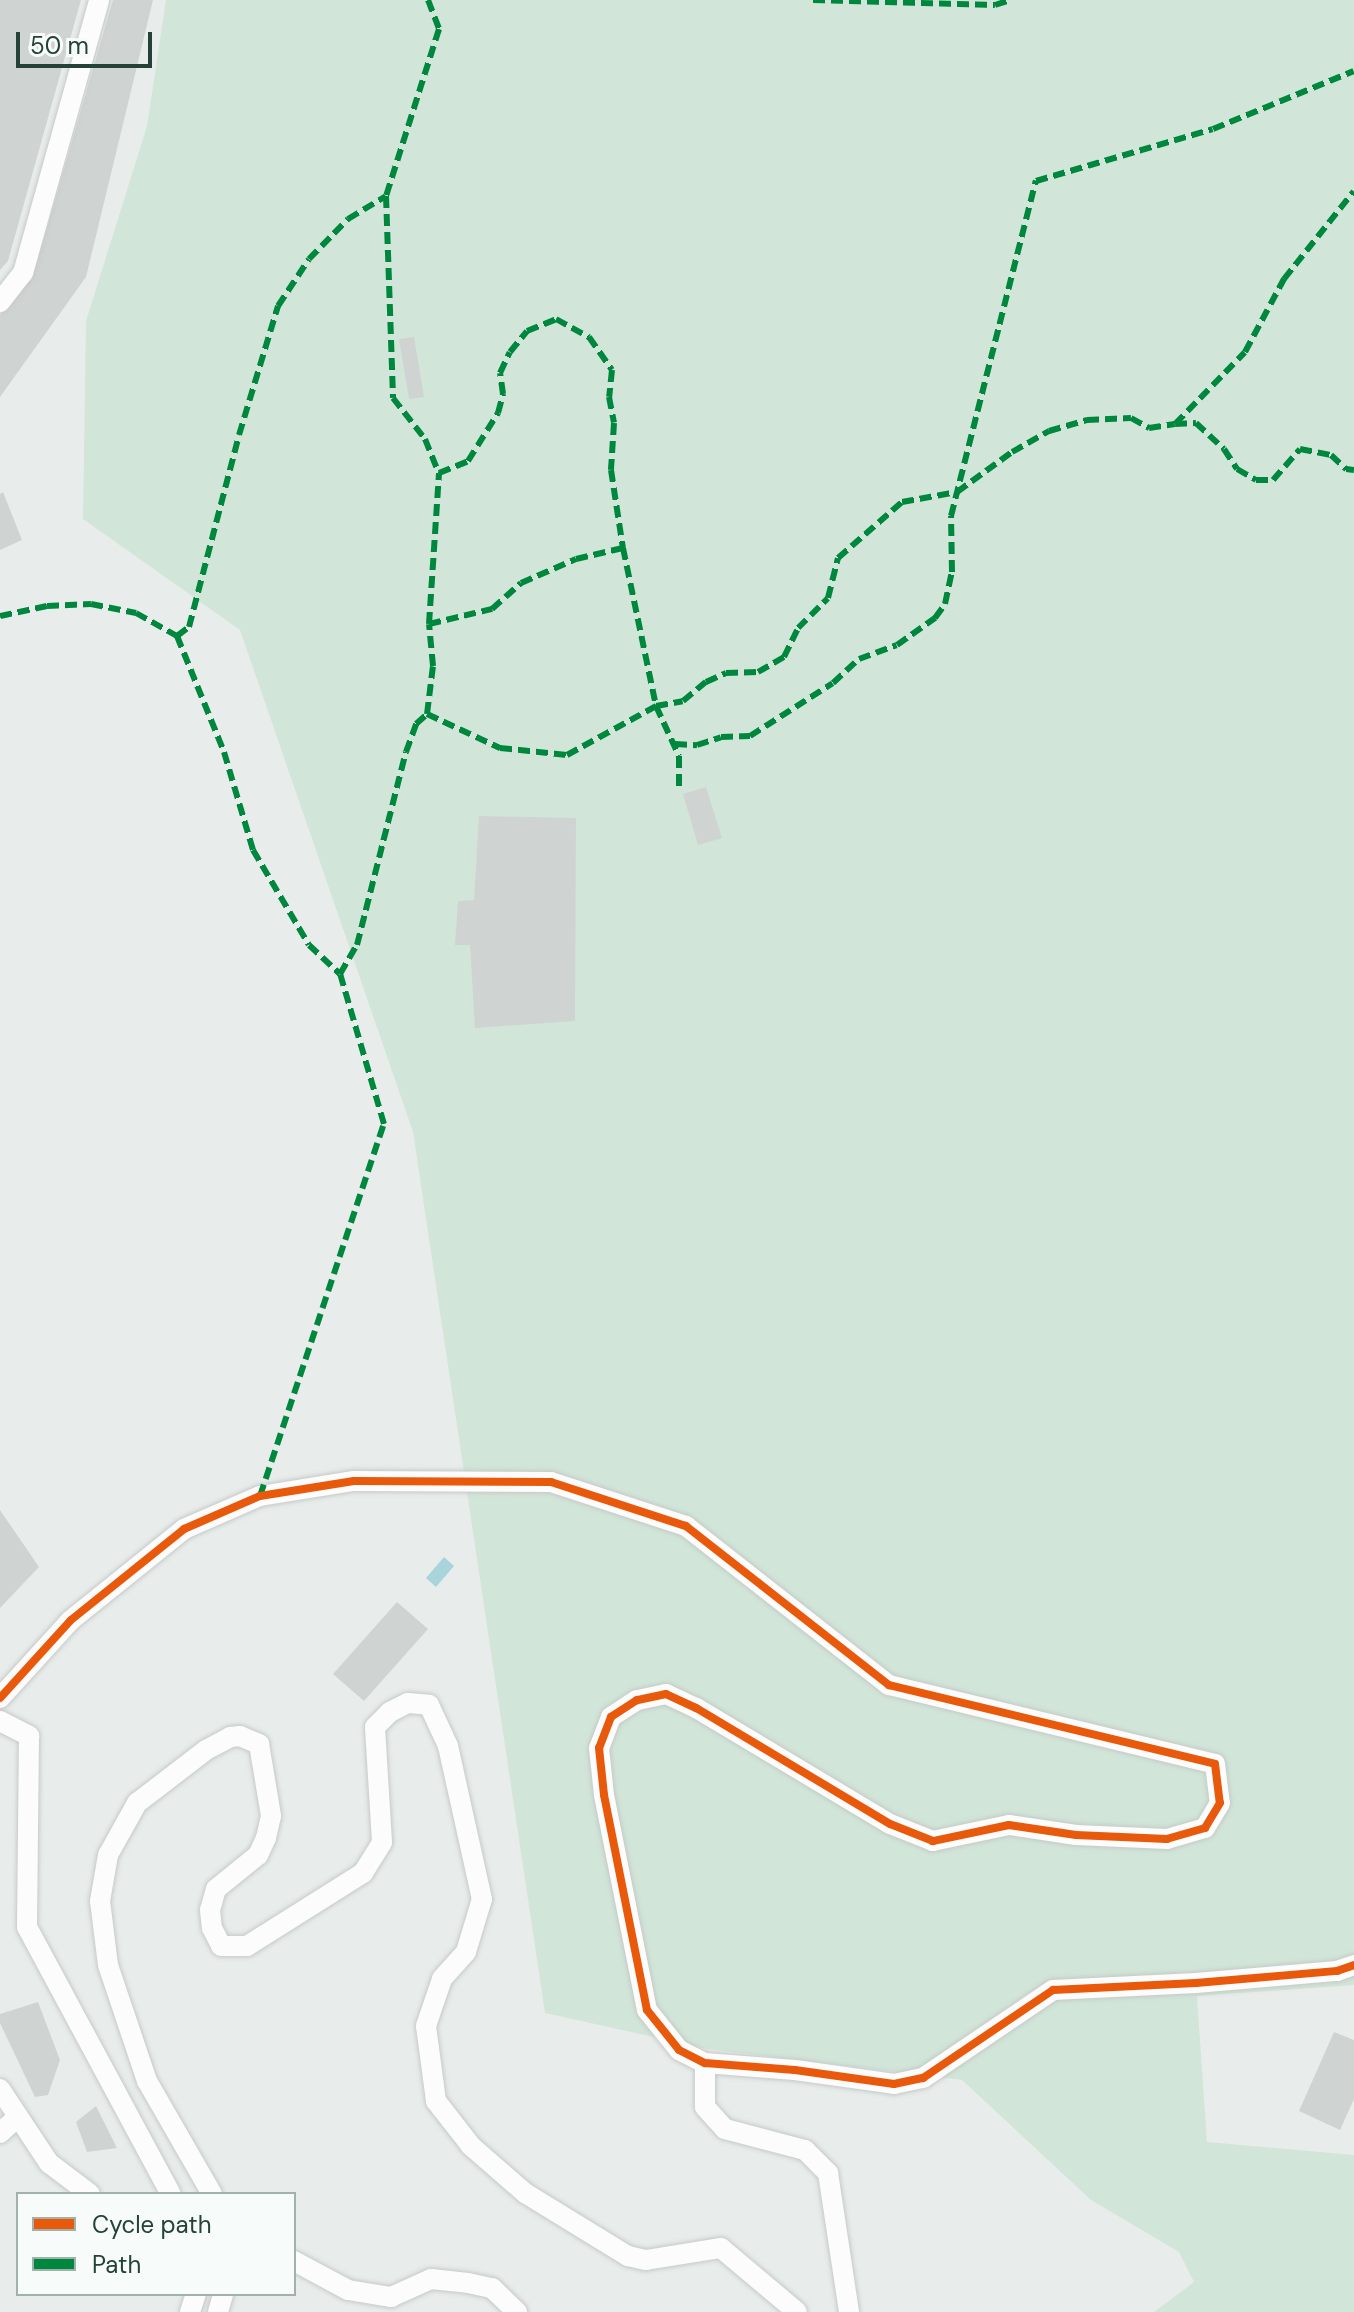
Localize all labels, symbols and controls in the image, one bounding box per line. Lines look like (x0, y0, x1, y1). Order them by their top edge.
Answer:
scale bar (20, 16, 156, 66)
text: 50 m (30, 30, 89, 61)
legend (16, 2192, 296, 2296)
text: Cycle path (92, 2209, 211, 2240)
text: Path (92, 2249, 141, 2280)

